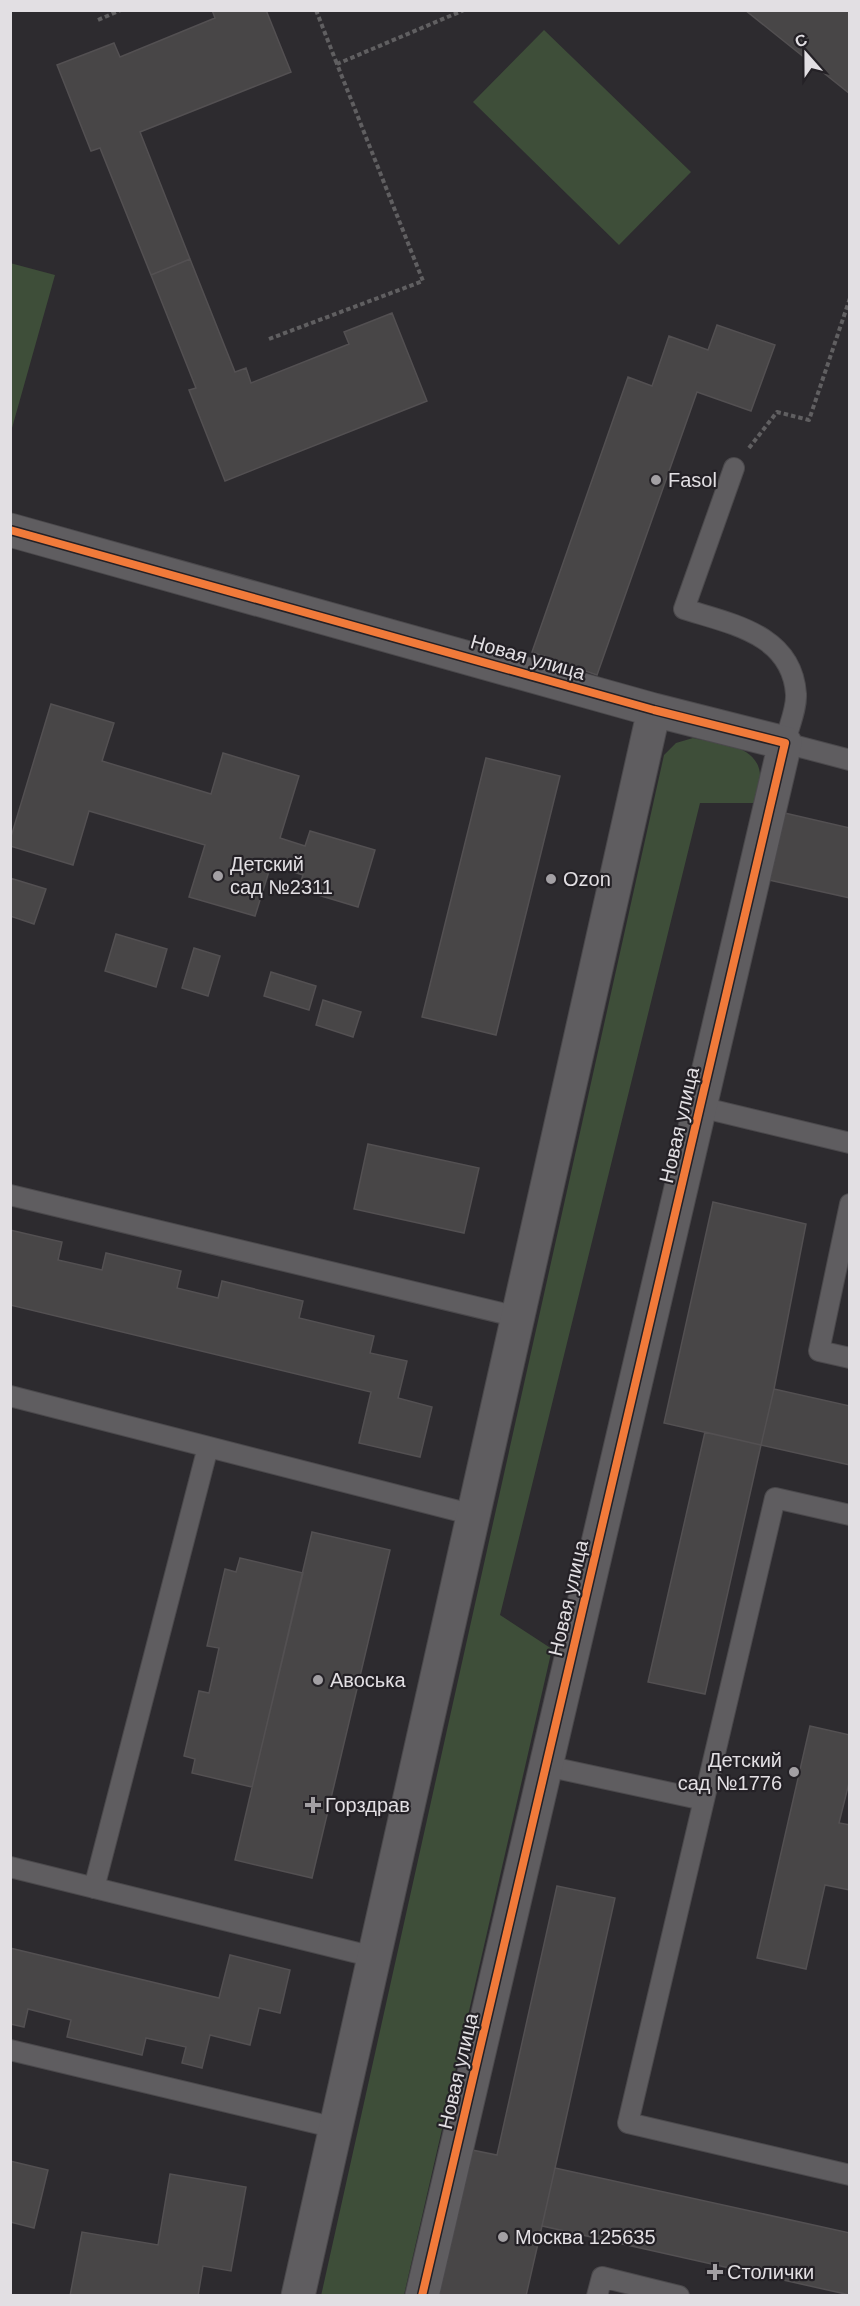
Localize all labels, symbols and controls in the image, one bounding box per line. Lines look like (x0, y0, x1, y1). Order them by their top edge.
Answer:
north arrow (776, 24, 836, 84)
text: С (792, 30, 810, 50)
place label: Fasol (668, 469, 717, 491)
marker: Fasol (649, 473, 663, 487)
street label: Новая улица (468, 630, 589, 684)
place label: Детский сад №2311 (230, 853, 333, 898)
place label: Ozon (563, 868, 611, 890)
marker: Детский сад №2311 (211, 869, 225, 883)
marker: Ozon (544, 872, 558, 886)
street label: Новая улица (655, 1064, 703, 1185)
street label: Новая улица (544, 1537, 592, 1658)
place label: Авоська (330, 1669, 406, 1691)
marker: Авоська (311, 1673, 325, 1687)
place label: Детский сад №1776 (678, 1749, 782, 1794)
marker: Детский сад №1776 (787, 1765, 801, 1779)
place label: Горздрав (325, 1794, 410, 1816)
marker: Горздрав (306, 1798, 320, 1812)
street label: Новая улица (434, 2010, 482, 2131)
place label: Москва 125635 (515, 2226, 656, 2248)
marker: Москва 125635 (496, 2230, 510, 2244)
place label: Столички (727, 2261, 814, 2283)
marker: Столички (708, 2265, 722, 2279)

